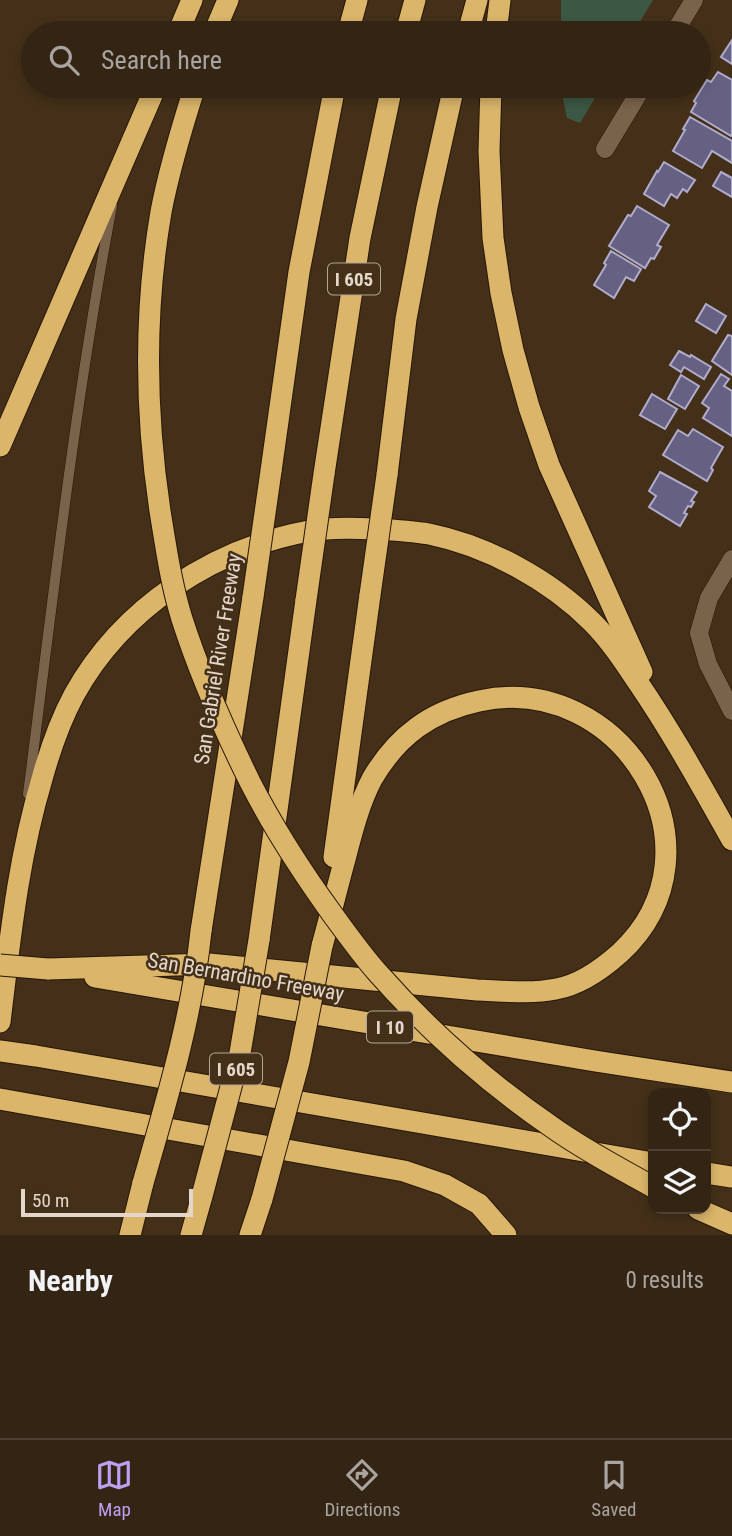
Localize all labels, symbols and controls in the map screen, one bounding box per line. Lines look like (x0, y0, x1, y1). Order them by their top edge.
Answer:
search box (21, 21, 711, 98)
icon: search (45, 41, 83, 79)
text: Search here (101, 45, 222, 75)
road number: I 605 (328, 264, 380, 294)
street label: San Gabriel River Freeway (189, 552, 247, 766)
street label: San Bernardino Freeway (146, 948, 346, 1006)
road number: I 10 (367, 1012, 413, 1042)
road number: I 605 (210, 1054, 262, 1084)
map controls (648, 1088, 711, 1214)
button: locate (648, 1088, 711, 1151)
button: layers (648, 1151, 711, 1214)
scale bar (21, 1186, 192, 1218)
text: 50 m (32, 1189, 69, 1212)
text: Nearby (28, 1263, 113, 1298)
text: 0 results (626, 1267, 704, 1294)
tab: Map (95, 1456, 133, 1521)
tab: Directions (324, 1456, 400, 1521)
tab: Saved (591, 1456, 637, 1521)

